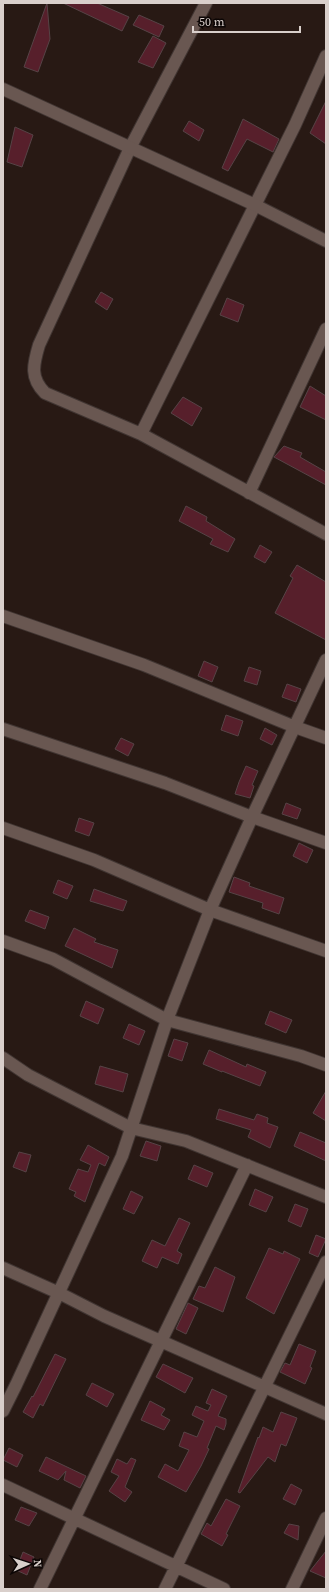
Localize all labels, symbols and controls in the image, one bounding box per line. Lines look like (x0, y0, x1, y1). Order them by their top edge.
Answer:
scale bar (193, 8, 300, 34)
text: 50 m (199, 14, 225, 30)
north arrow (8, 1544, 48, 1584)
text: N (30, 1559, 45, 1568)

